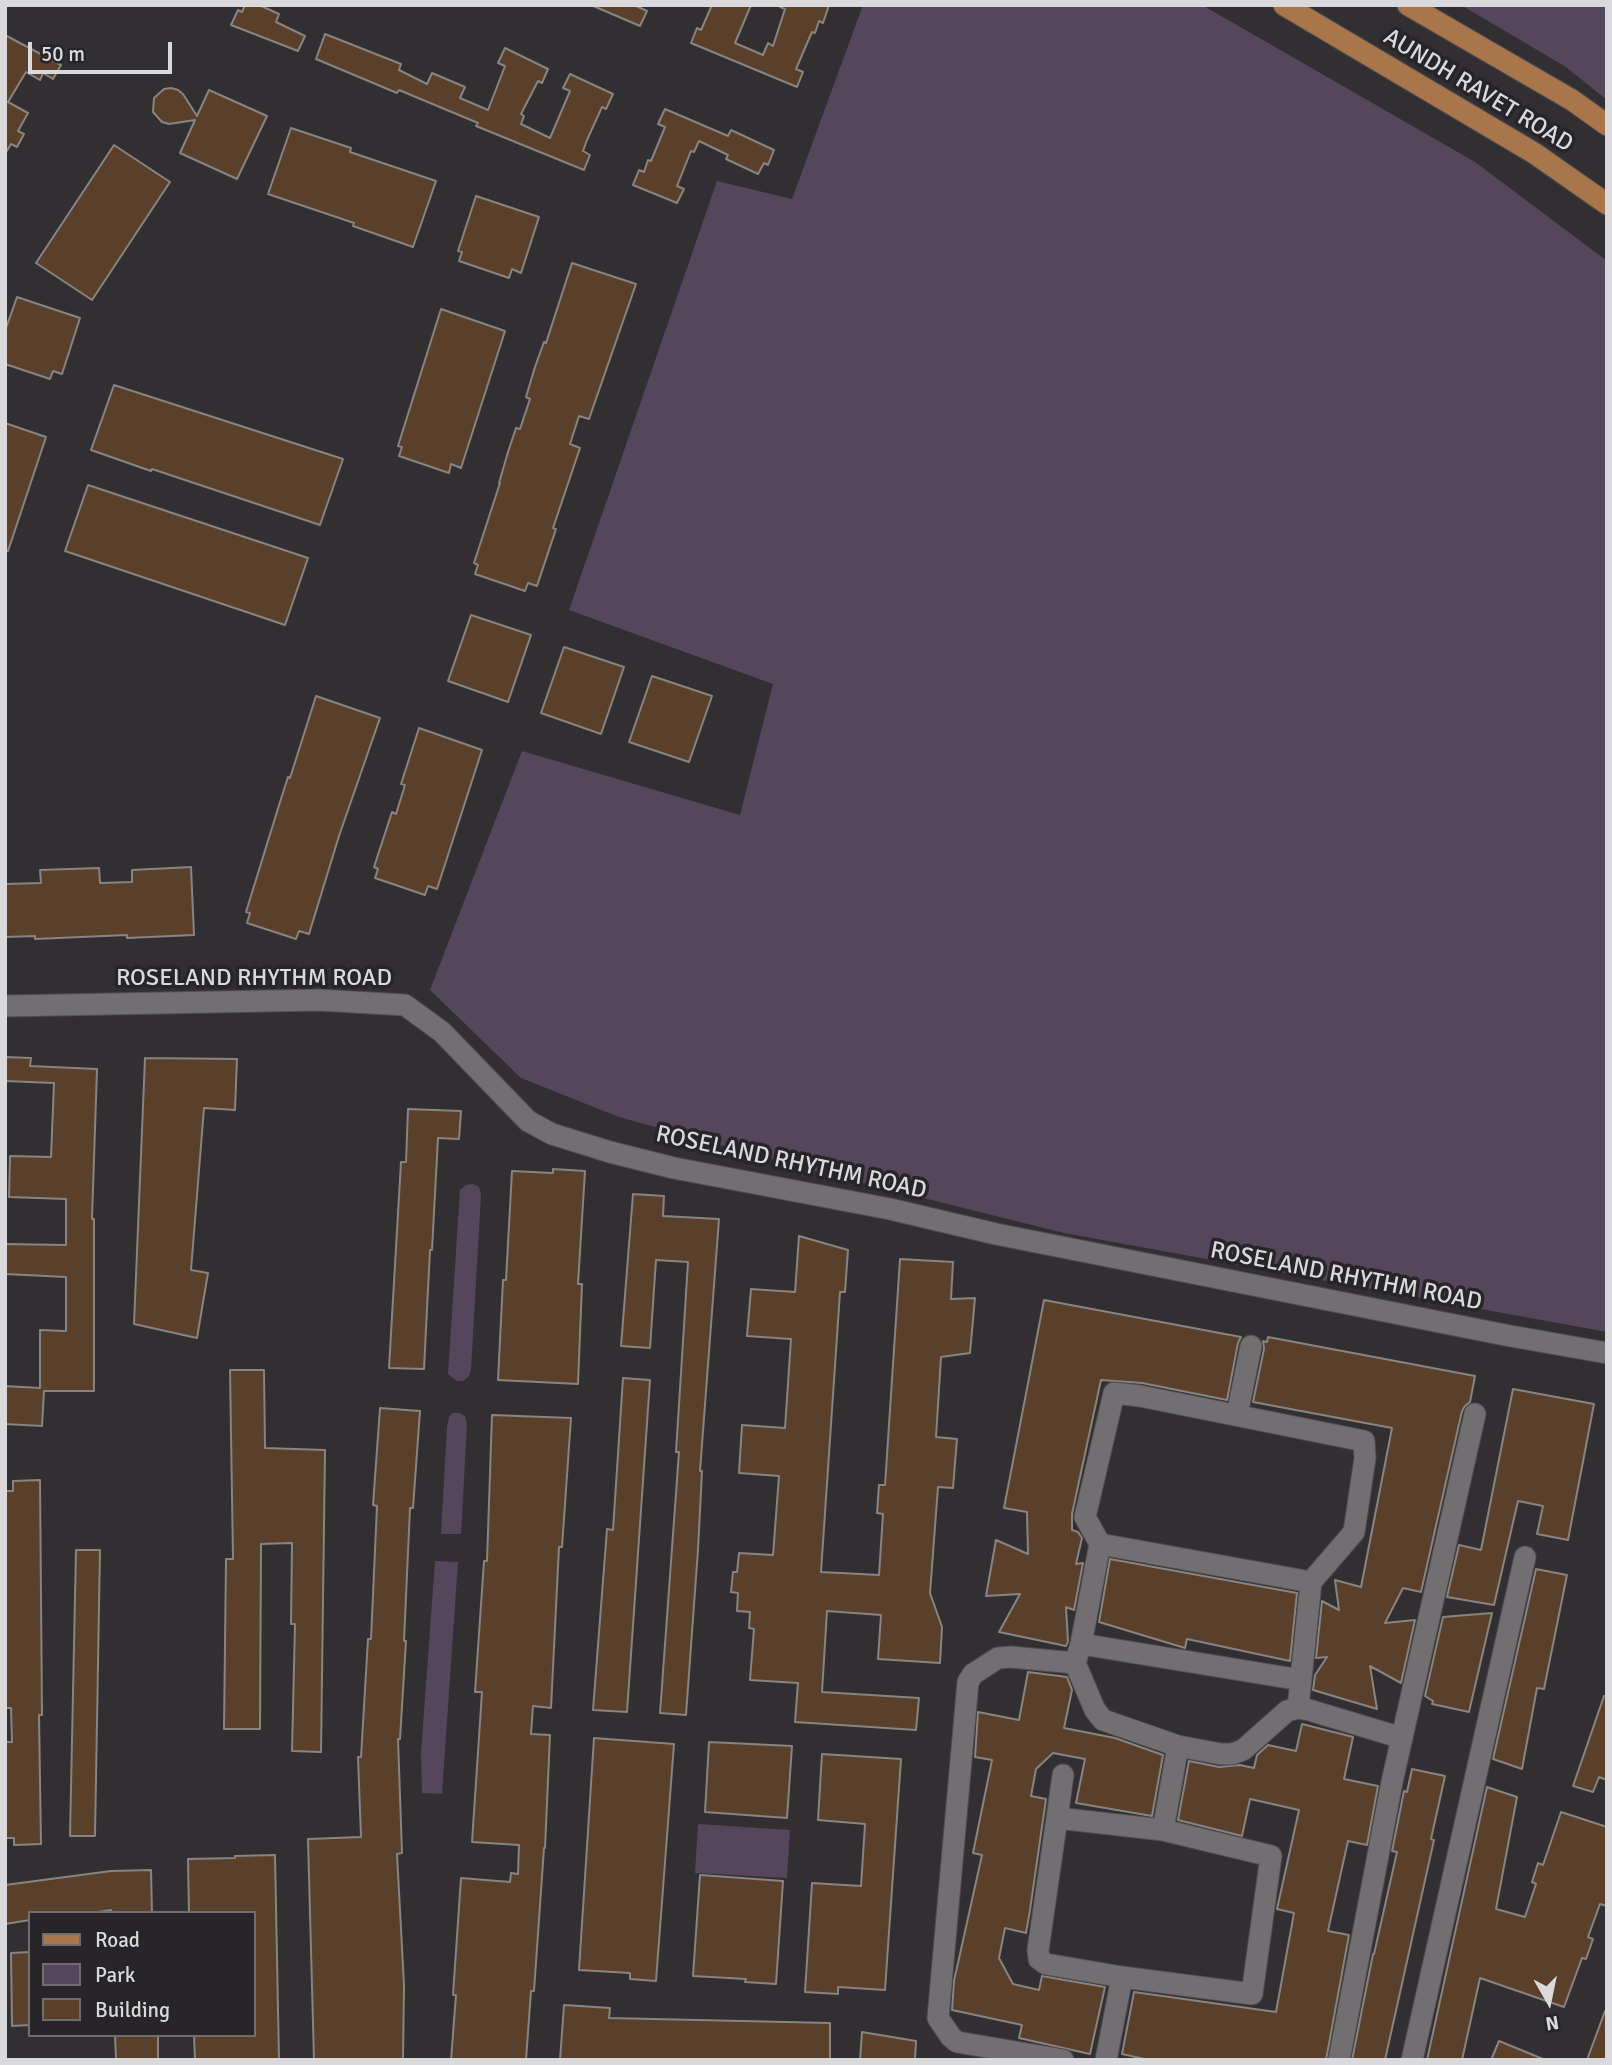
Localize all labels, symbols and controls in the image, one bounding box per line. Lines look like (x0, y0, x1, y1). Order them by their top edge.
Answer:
street label: AUNDH RAVET ROAD (1378, 23, 1578, 159)
scale bar (32, 28, 175, 72)
text: 50 m (41, 41, 85, 67)
street label: ROSELAND RHYTHM ROAD (116, 965, 392, 993)
street label: ROSELAND RHYTHM ROAD (653, 1120, 929, 1206)
street label: ROSELAND RHYTHM ROAD (1208, 1237, 1484, 1317)
legend (28, 1911, 256, 2037)
text: Road (95, 1927, 140, 1953)
text: Park (95, 1962, 135, 1988)
north arrow (1514, 1967, 1584, 2037)
text: Building (95, 1997, 170, 2023)
text: N (1544, 2010, 1561, 2036)

